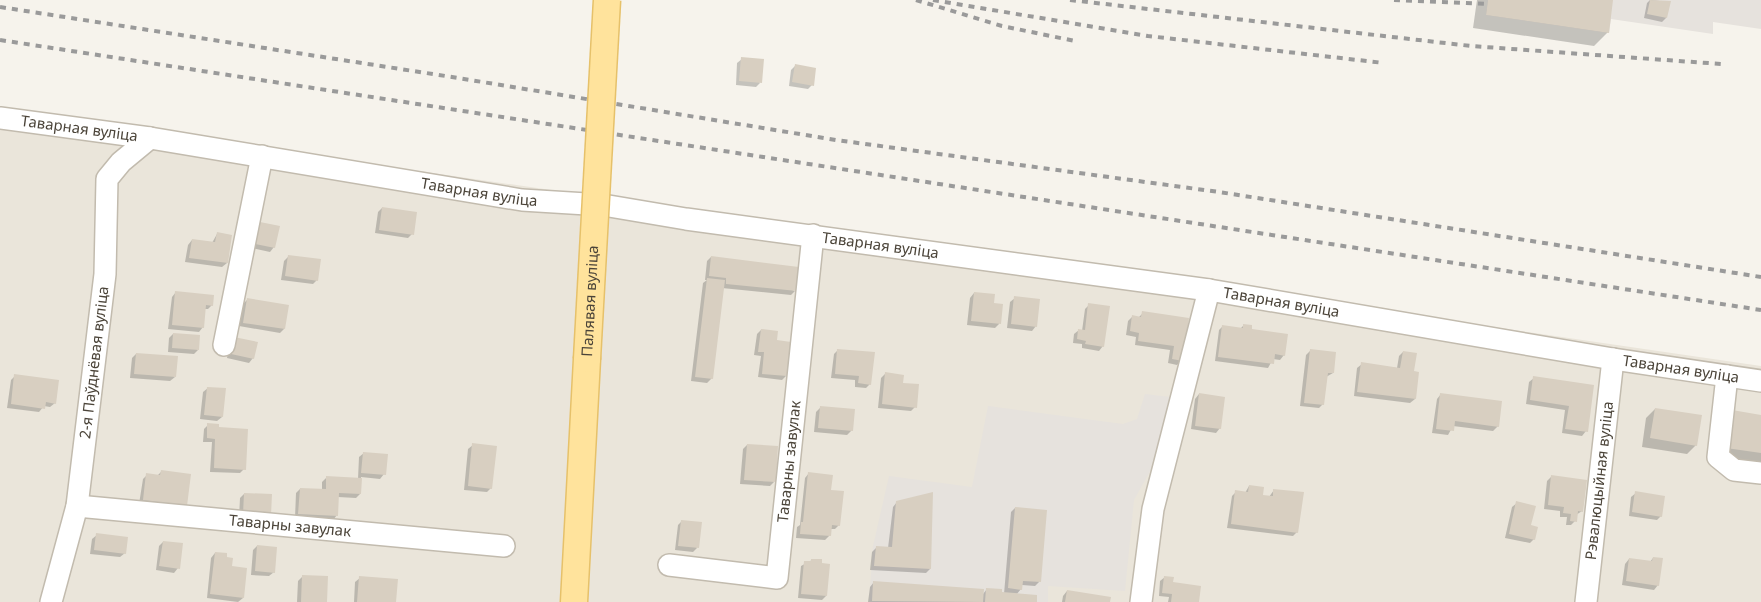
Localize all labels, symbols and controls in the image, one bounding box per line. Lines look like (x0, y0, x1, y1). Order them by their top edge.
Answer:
street label: Таварная вуліца (20, 110, 139, 145)
street label: Таварная вуліца (420, 172, 538, 210)
street label: Таварная вуліца (821, 227, 940, 262)
street label: Палявая вуліца (576, 245, 602, 357)
street label: Таварная вуліца (1222, 282, 1341, 321)
street label: 2-я Паўднёвая вуліца (74, 285, 112, 440)
street label: Таварная вуліца (1621, 350, 1741, 387)
street label: Таварны завулак (772, 399, 805, 523)
street label: Рэвалюцыйная вуліца (1580, 400, 1617, 561)
street label: Таварны завулак (228, 509, 352, 541)

